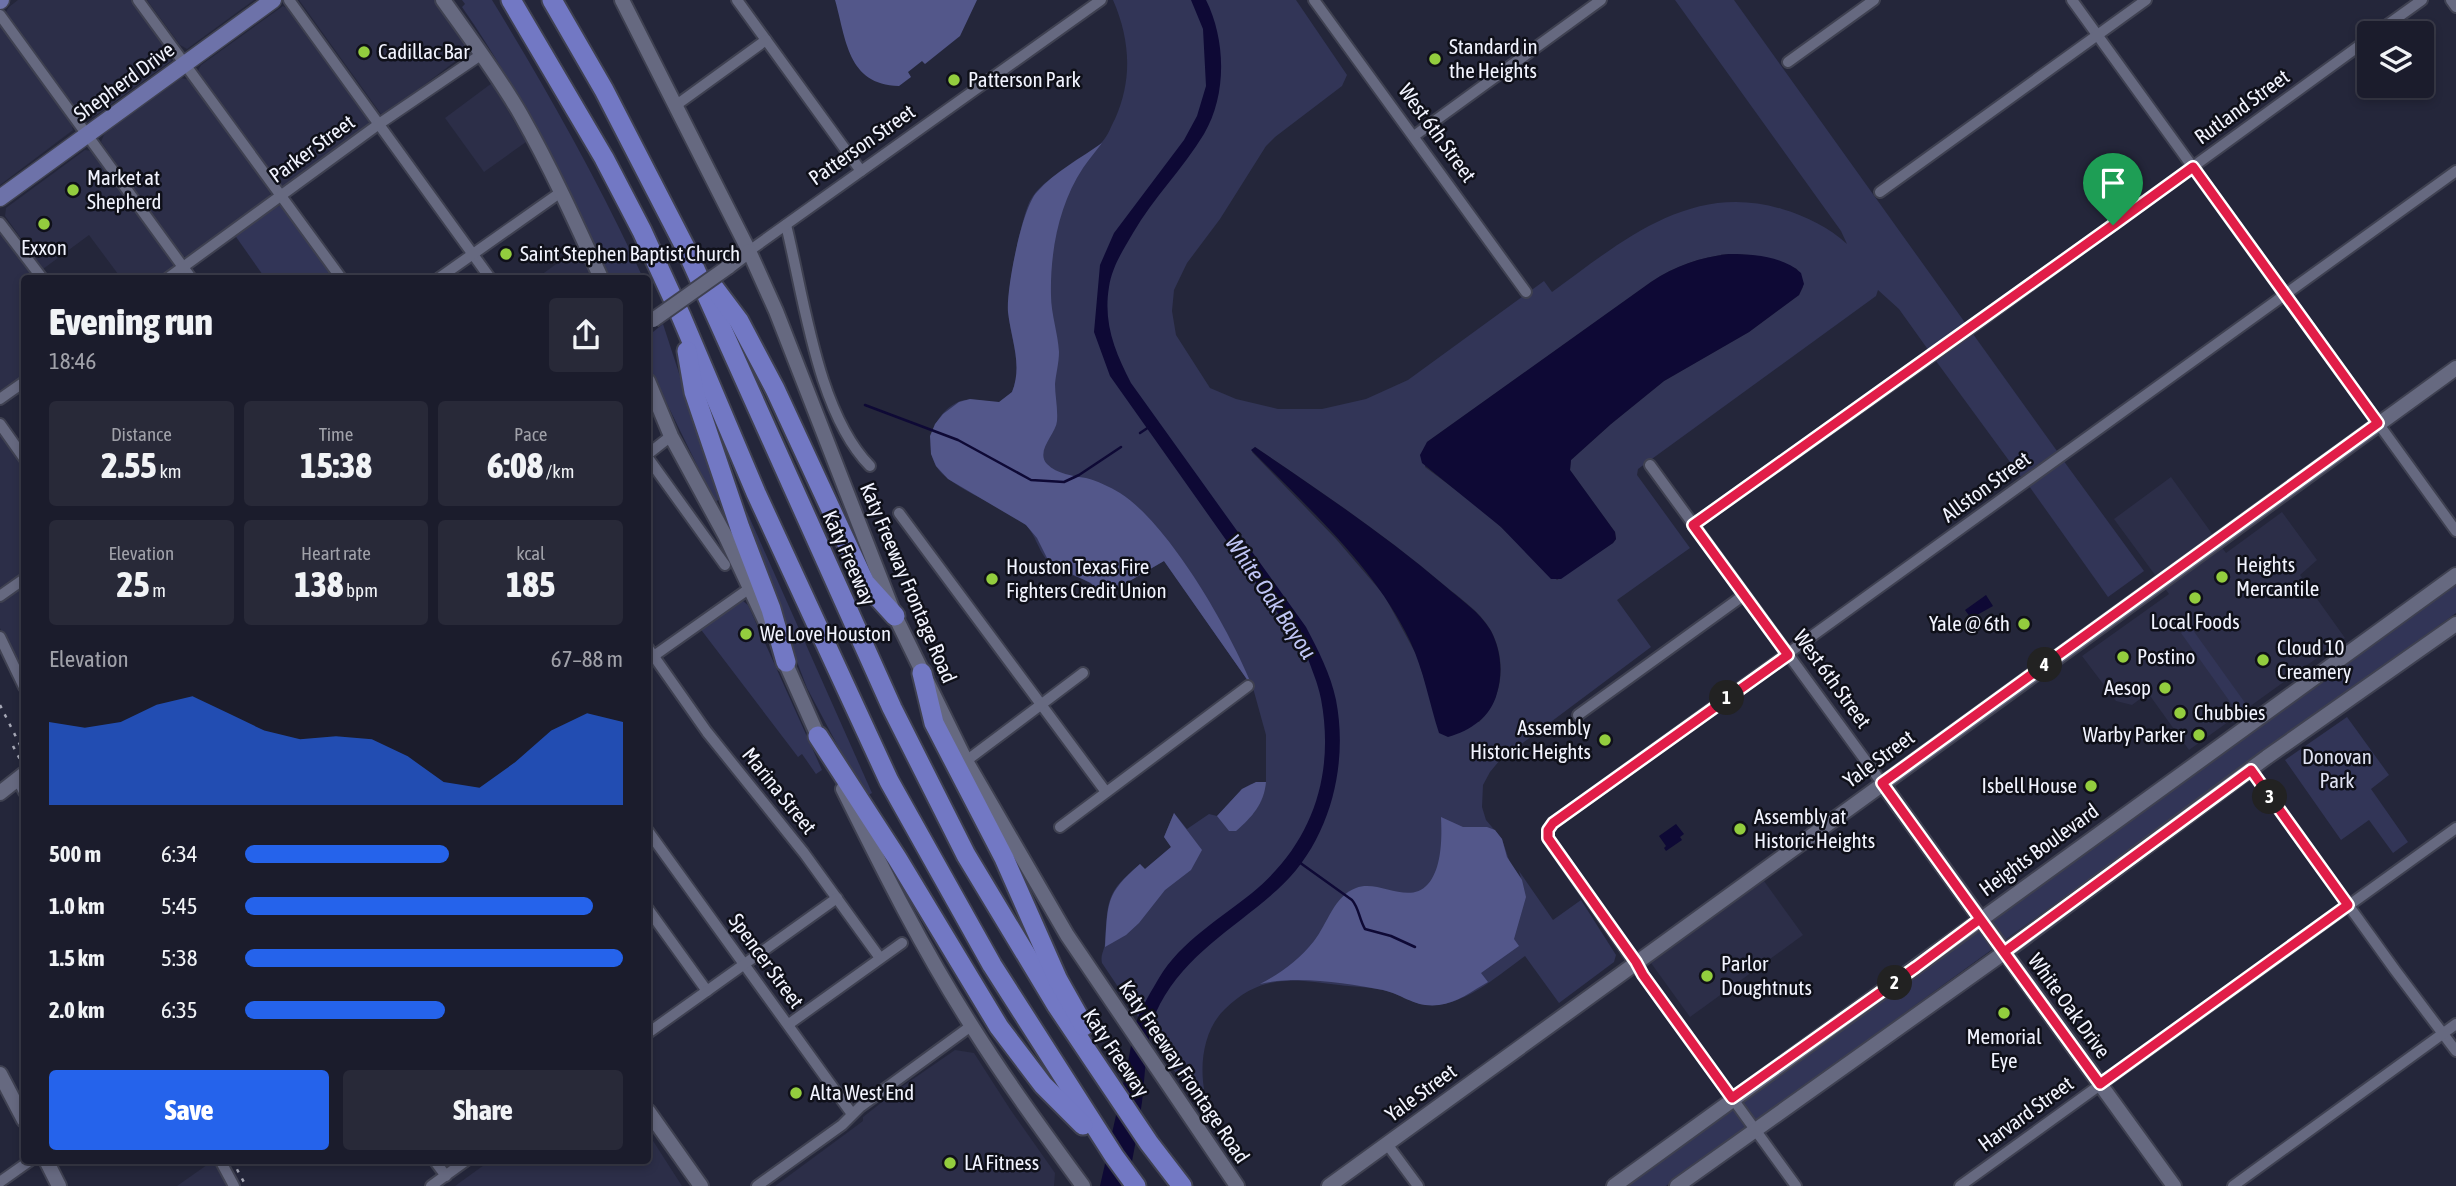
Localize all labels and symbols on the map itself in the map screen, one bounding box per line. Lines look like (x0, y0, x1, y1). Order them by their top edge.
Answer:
place label: Standard in the Heights (1449, 34, 1538, 82)
street label: Shepherd Drive (69, 37, 178, 126)
place label: Cadillac Bar (378, 39, 470, 63)
marker: Cadillac Bar (356, 44, 372, 60)
marker: Standard in the Heights (1427, 51, 1443, 67)
street label: Rutland Street (2189, 64, 2293, 149)
place label: Patterson Park (968, 67, 1081, 91)
marker: Patterson Park (946, 72, 962, 88)
street label: West 6th Street (1394, 79, 1481, 186)
street label: Patterson Street (804, 99, 919, 189)
street label: Parker Street (264, 109, 359, 187)
pin (2083, 153, 2143, 225)
place label: Market at Shepherd (87, 165, 161, 213)
marker: Market at Shepherd (65, 182, 81, 198)
marker: Exxon (36, 216, 52, 232)
place label: Exxon (21, 235, 67, 259)
place label: Saint Stephen Baptist Church (520, 241, 740, 265)
marker: Saint Stephen Baptist Church (498, 246, 514, 262)
street label: Allston Street (1936, 446, 2034, 526)
street label: Katy Freeway Frontage Road (856, 479, 962, 686)
street label: Katy Freeway (818, 507, 882, 609)
water label: White Oak Bayou (1220, 530, 1322, 664)
place label: Heights Mercantile (2236, 552, 2319, 600)
place label: Houston Texas Fire Fighters Credit Union (1006, 554, 1167, 602)
marker: Heights Mercantile (2214, 569, 2230, 585)
marker: Houston Texas Fire Fighters Credit Union (984, 571, 1000, 587)
marker: Local Foods (2187, 590, 2203, 606)
place label: Local Foods (2150, 609, 2240, 633)
place label: Yale @ 6th (1929, 611, 2010, 635)
marker: Yale @ 6th (2016, 616, 2032, 632)
place label: We Love Houston (760, 621, 891, 645)
street label: West 6th Street (1789, 625, 1876, 732)
marker: We Love Houston (738, 626, 754, 642)
place label: Cloud 10 Creamery (2277, 635, 2352, 683)
place label: Postino (2137, 644, 2195, 668)
pin: 4 (2028, 648, 2062, 682)
marker: Postino (2115, 649, 2131, 665)
marker: Cloud 10 Creamery (2255, 652, 2271, 668)
place label: Aesop (2104, 675, 2151, 699)
pin: 1 (1710, 680, 1744, 716)
marker: Aesop (2157, 680, 2173, 696)
place label: Chubbies (2194, 700, 2265, 724)
marker: Chubbies (2172, 705, 2188, 721)
place label: Assembly Historic Heights (1470, 715, 1591, 763)
place label: Warby Parker (2083, 722, 2186, 746)
street label: Yale Street (1838, 724, 1919, 792)
marker: Warby Parker (2191, 727, 2207, 743)
marker: Assembly Historic Heights (1597, 732, 1613, 748)
street label: Marina Street (738, 742, 822, 838)
park label: Donovan Park (2302, 744, 2372, 792)
place label: Isbell House (1982, 773, 2077, 797)
marker: Isbell House (2083, 778, 2099, 794)
pin: 3 (2252, 780, 2288, 814)
street label: Heights Boulevard (1974, 798, 2103, 900)
place label: Assembly at Historic Heights (1754, 804, 1875, 852)
marker: Assembly at Historic Heights (1732, 821, 1748, 837)
street label: Spencer Street (724, 908, 809, 1012)
street label: White Oak Drive (2024, 948, 2116, 1062)
place label: Parlor Doughtnuts (1721, 951, 1812, 999)
pin: 2 (1878, 965, 1912, 1000)
marker: Parlor Doughtnuts (1699, 968, 1715, 984)
street label: Katy Freeway Frontage Road (1115, 976, 1255, 1167)
street label: Katy Freeway (1079, 1004, 1155, 1101)
marker: Memorial Eye (1996, 1005, 2012, 1021)
place label: Memorial Eye (1967, 1024, 2042, 1072)
street label: Yale Street (1380, 1058, 1461, 1126)
street label: Harvard Street (1973, 1071, 2078, 1156)
place label: Alta West End (810, 1080, 914, 1104)
marker: Alta West End (788, 1085, 804, 1101)
place label: LA Fitness (964, 1150, 1039, 1174)
marker: LA Fitness (942, 1155, 958, 1171)

